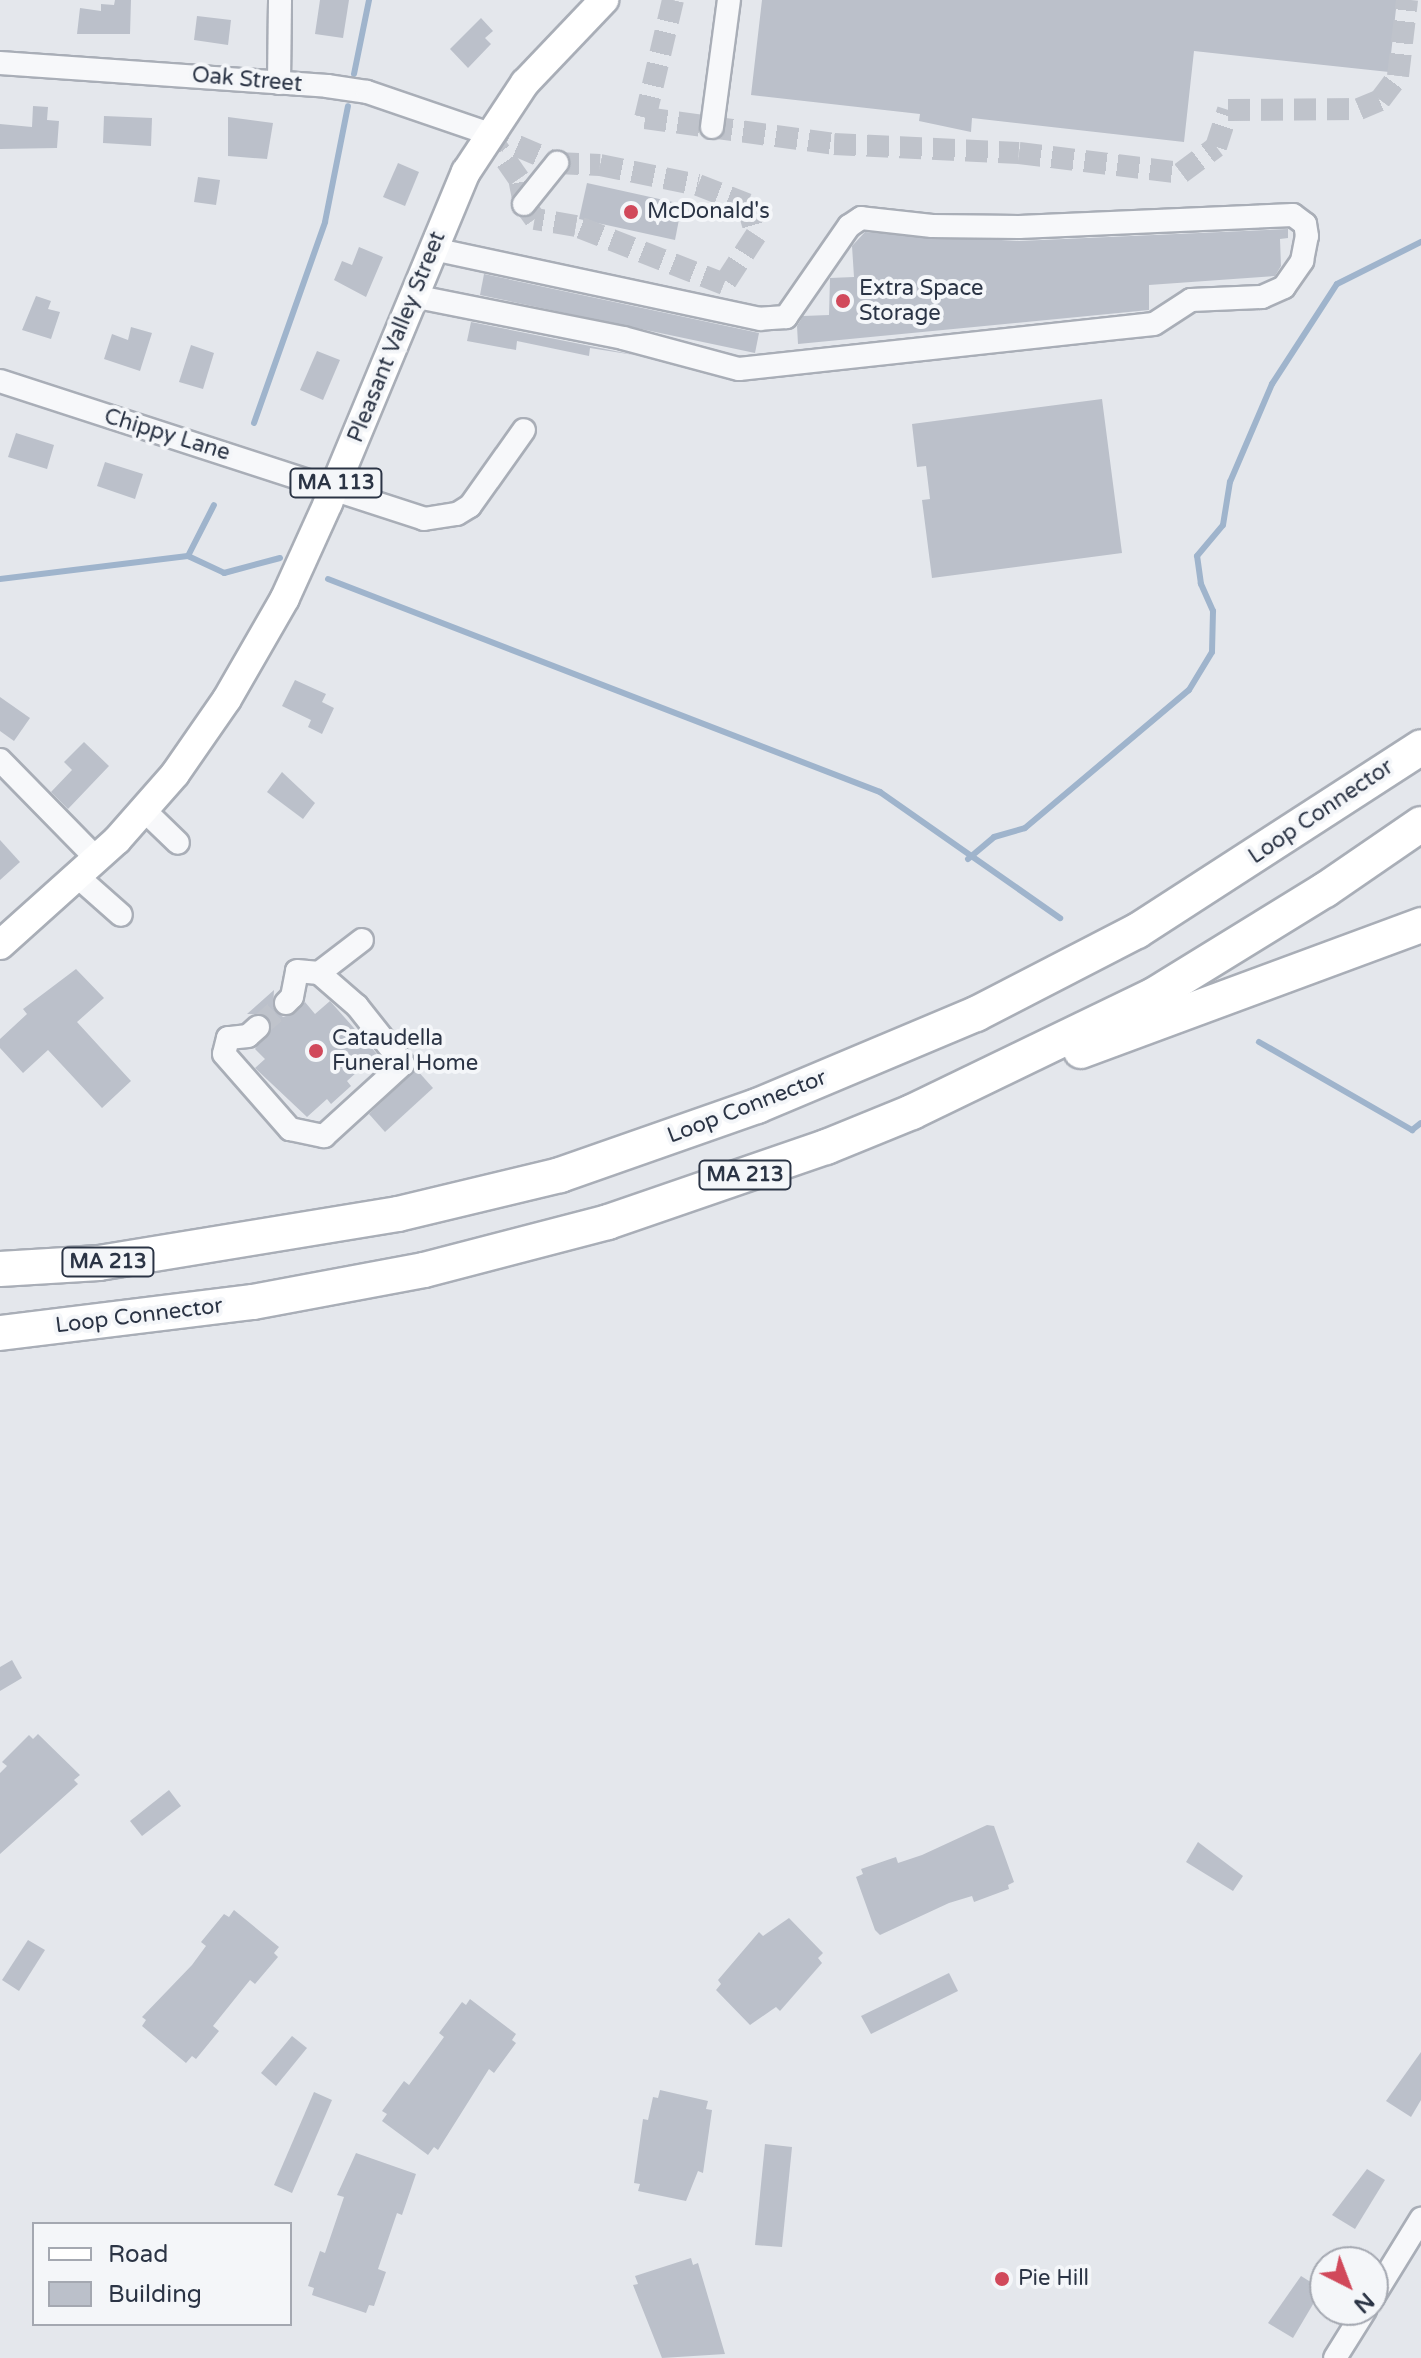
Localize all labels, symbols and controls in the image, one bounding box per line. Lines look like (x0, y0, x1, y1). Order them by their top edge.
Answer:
street label: Oak Street (191, 62, 303, 98)
place label: McDonald's (647, 199, 770, 225)
marker: McDonald's (622, 203, 640, 221)
street label: Pleasant Valley Street (343, 228, 451, 446)
place label: Extra Space Storage (859, 275, 984, 326)
marker: Extra Space Storage (834, 292, 852, 310)
street label: Chippy Lane (101, 403, 233, 467)
road number: MA 113 (288, 467, 384, 499)
street label: Loop Connector (1244, 754, 1398, 870)
place label: Cataudella Funeral Home (332, 1025, 478, 1076)
marker: Cataudella Funeral Home (307, 1042, 325, 1060)
street label: Loop Connector (664, 1065, 830, 1149)
road number: MA 213 (697, 1159, 793, 1191)
road number: MA 213 (60, 1246, 156, 1278)
street label: Loop Connector (54, 1293, 224, 1339)
legend (32, 2222, 292, 2326)
text: Road (108, 2240, 168, 2269)
north arrow (1309, 2246, 1389, 2326)
place label: Pie Hill (1018, 2266, 1089, 2292)
marker: Pie Hill (993, 2270, 1011, 2288)
text: Building (108, 2280, 202, 2309)
text: N (1348, 2287, 1379, 2318)

